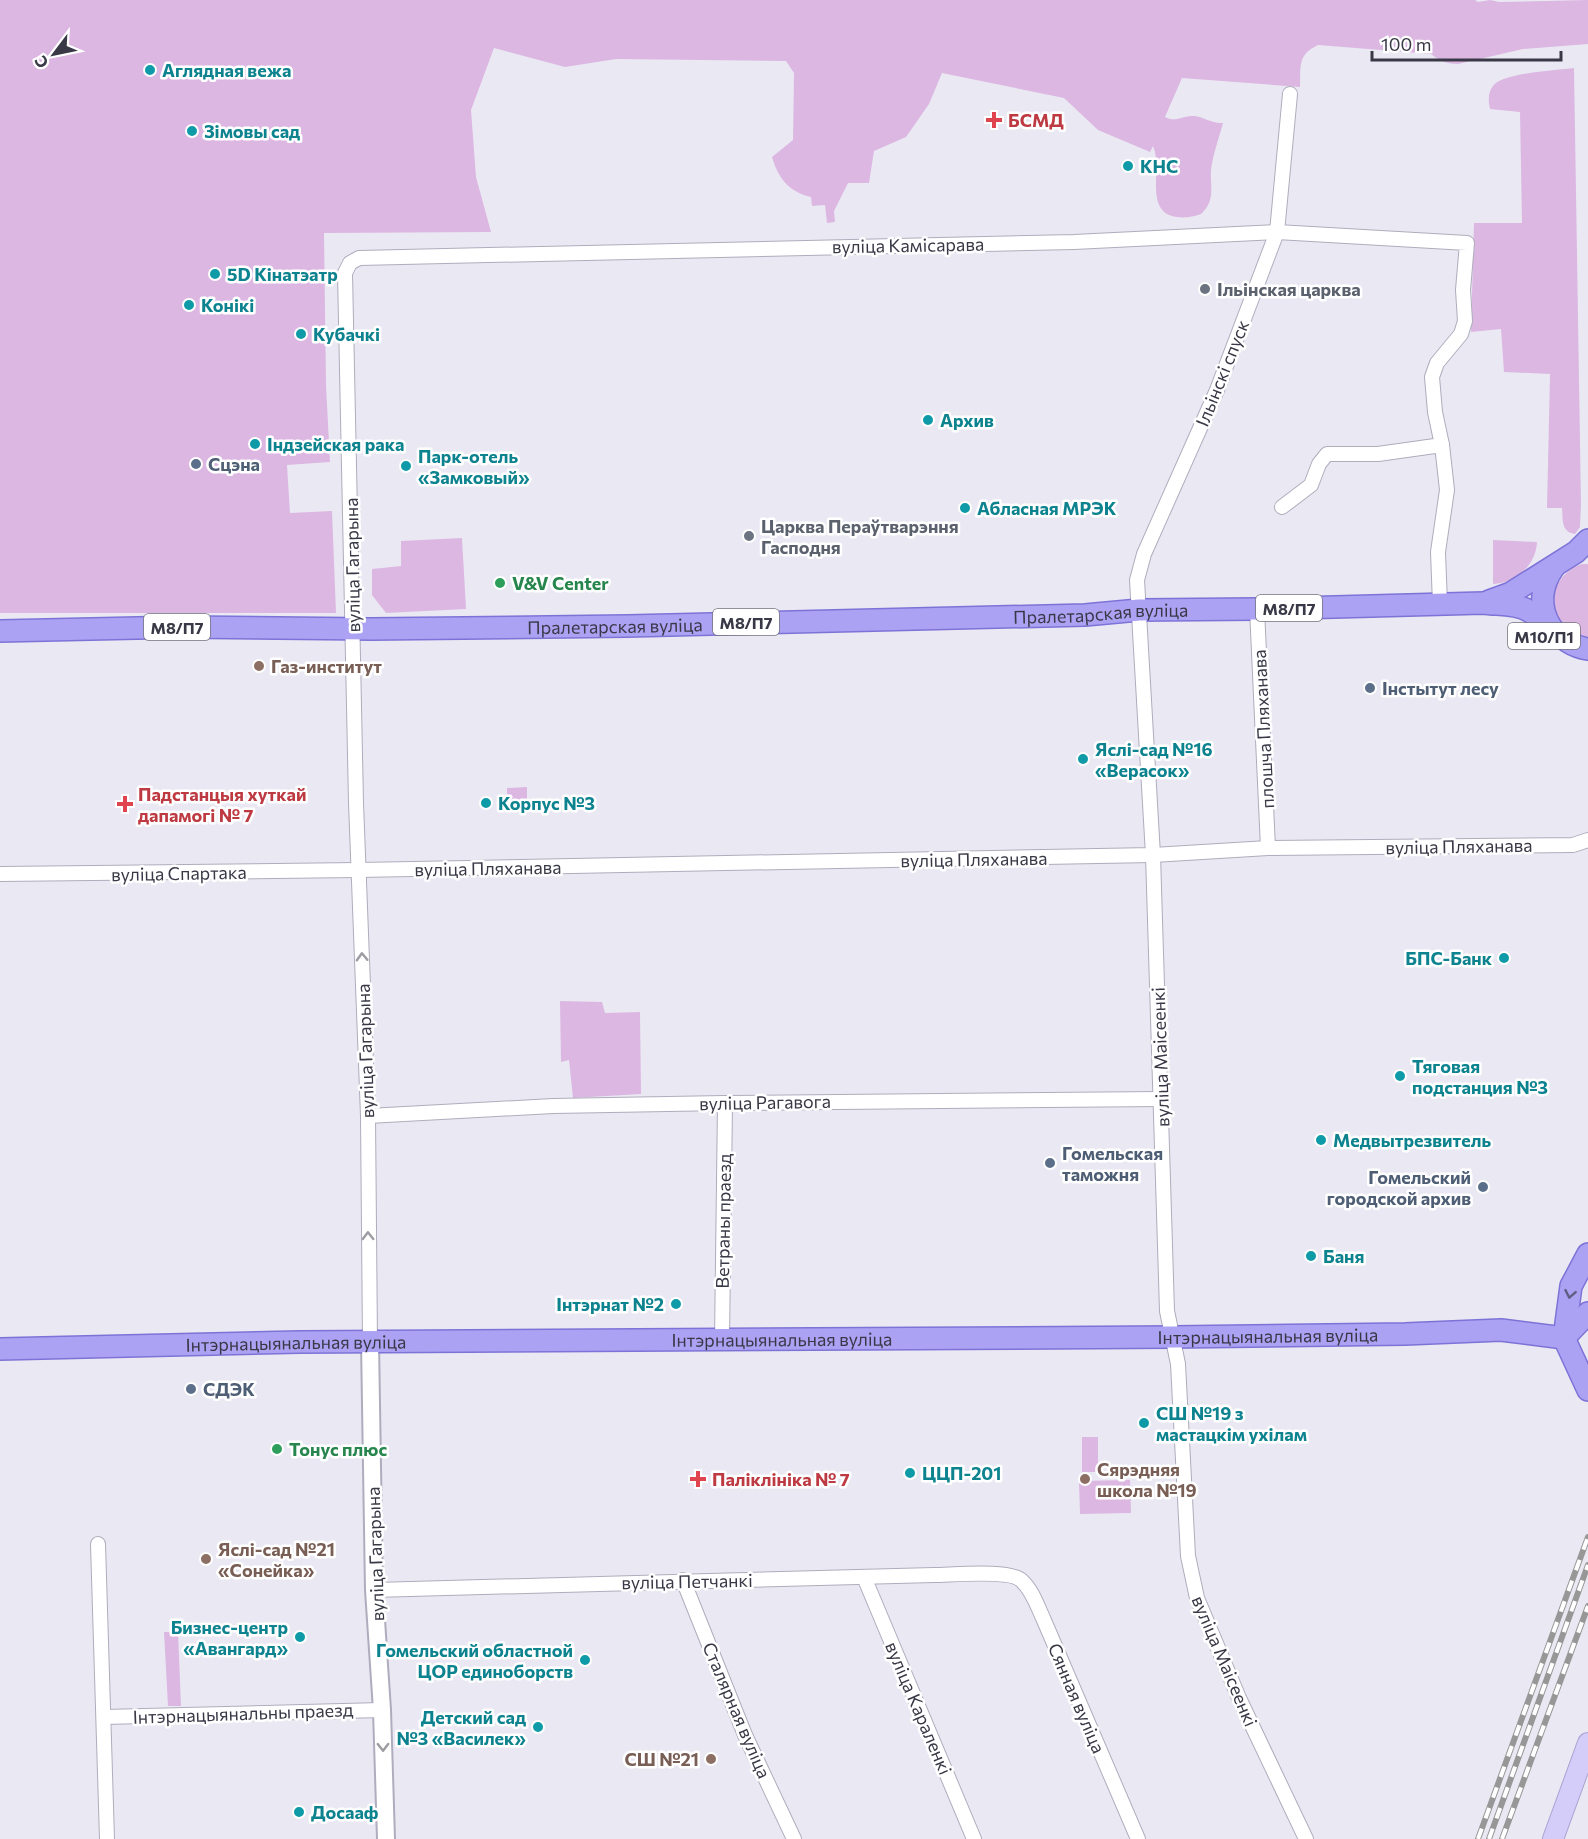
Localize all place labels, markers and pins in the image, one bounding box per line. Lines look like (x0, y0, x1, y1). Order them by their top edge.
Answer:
place label: Аглядная вежа (162, 59, 291, 81)
marker: Аглядная вежа (143, 63, 157, 77)
place label: БСМД (1008, 109, 1064, 131)
marker: БСМД (985, 111, 1003, 129)
place label: Зімовы сад (204, 120, 300, 142)
marker: Зімовы сад (185, 124, 199, 138)
place label: КНС (1140, 155, 1178, 177)
marker: КНС (1121, 159, 1135, 173)
place label: 5D Кінатэатр (227, 263, 338, 285)
marker: 5D Кінатэатр (208, 267, 222, 281)
place label: Ільінская царква (1217, 278, 1361, 300)
marker: Ільінская царква (1198, 282, 1212, 296)
place label: Конікі (201, 294, 254, 316)
marker: Конікі (182, 298, 196, 312)
place label: Кубачкі (313, 323, 380, 345)
marker: Кубачкі (294, 327, 308, 341)
place label: Архив (940, 409, 994, 431)
marker: Архив (921, 413, 935, 427)
place label: Індзейская рака (267, 433, 404, 455)
marker: Індзейская рака (248, 437, 262, 451)
place label: Парк-отель «Замковый» (418, 445, 530, 488)
place label: Сцэна (208, 453, 260, 475)
marker: Сцэна (189, 457, 203, 471)
marker: Парк-отель «Замковый» (399, 459, 413, 473)
place label: Абласная МРЭК (977, 497, 1117, 519)
marker: Абласная МРЭК (958, 501, 972, 515)
place label: Царква Пераўтварэння Гасподня (761, 515, 959, 558)
marker: Царква Пераўтварэння Гасподня (742, 529, 756, 543)
place label: V&V Center (512, 572, 609, 594)
marker: V&V Center (493, 576, 507, 590)
place label: Газ-институт (271, 655, 382, 677)
marker: Газ-институт (252, 659, 266, 673)
place label: Інстытут лесу (1382, 677, 1499, 699)
marker: Інстытут лесу (1363, 681, 1377, 695)
place label: Яслі-сад №16 «Верасок» (1095, 738, 1213, 781)
marker: Яслі-сад №16 «Верасок» (1076, 752, 1090, 766)
place label: Падстанцыя хуткай дапамогі № 7 (138, 783, 306, 826)
place label: Корпус №3 (498, 792, 595, 814)
marker: Падстанцыя хуткай дапамогі № 7 (116, 795, 134, 813)
marker: Корпус №3 (479, 796, 493, 810)
place label: БПС-Банк (1405, 947, 1493, 969)
marker: БПС-Банк (1497, 951, 1511, 965)
place label: Тяговая подстанция №3 (1412, 1055, 1548, 1098)
marker: Тяговая подстанция №3 (1393, 1069, 1407, 1083)
place label: Медвытрезвитель (1333, 1129, 1491, 1151)
marker: Медвытрезвитель (1314, 1133, 1328, 1147)
place label: Гомельская таможня (1062, 1142, 1163, 1185)
marker: Гомельская таможня (1043, 1156, 1057, 1170)
place label: Гомельский городской архив (1327, 1166, 1471, 1209)
marker: Гомельский городской архив (1476, 1180, 1490, 1194)
place label: Баня (1323, 1245, 1364, 1267)
marker: Баня (1304, 1249, 1318, 1263)
place label: Інтэрнат №2 (556, 1293, 664, 1315)
marker: Інтэрнат №2 (669, 1297, 683, 1311)
place label: СДЭК (203, 1378, 255, 1400)
marker: СДЭК (184, 1382, 198, 1396)
place label: СШ №19 з мастацкім ухілам (1156, 1402, 1307, 1445)
marker: СШ №19 з мастацкім ухілам (1137, 1416, 1151, 1430)
place label: Тонус плюс (289, 1438, 387, 1460)
marker: Тонус плюс (270, 1442, 284, 1456)
place label: Сярэдняя школа №19 (1097, 1458, 1197, 1501)
place label: ЦЦП-201 (922, 1462, 1001, 1484)
marker: ЦЦП-201 (903, 1466, 917, 1480)
place label: Паліклініка № 7 (712, 1468, 850, 1490)
marker: Паліклініка № 7 (689, 1470, 707, 1488)
marker: Сярэдняя школа №19 (1078, 1472, 1092, 1486)
place label: Яслі-сад №21 «Сонейка» (218, 1538, 335, 1581)
marker: Яслі-сад №21 «Сонейка» (199, 1552, 213, 1566)
place label: Бизнес-центр «Авангард» (171, 1616, 288, 1659)
marker: Бизнес-центр «Авангард» (293, 1630, 307, 1644)
place label: Гомельский областной ЦОР единоборств (376, 1639, 573, 1682)
marker: Гомельский областной ЦОР единоборств (578, 1653, 592, 1667)
place label: Детский сад №3 «Василек» (397, 1706, 526, 1749)
marker: Детский сад №3 «Василек» (531, 1720, 545, 1734)
place label: СШ №21 (625, 1748, 699, 1770)
marker: СШ №21 (704, 1752, 718, 1766)
place label: Досааф (311, 1801, 379, 1823)
marker: Досааф (292, 1805, 306, 1819)

